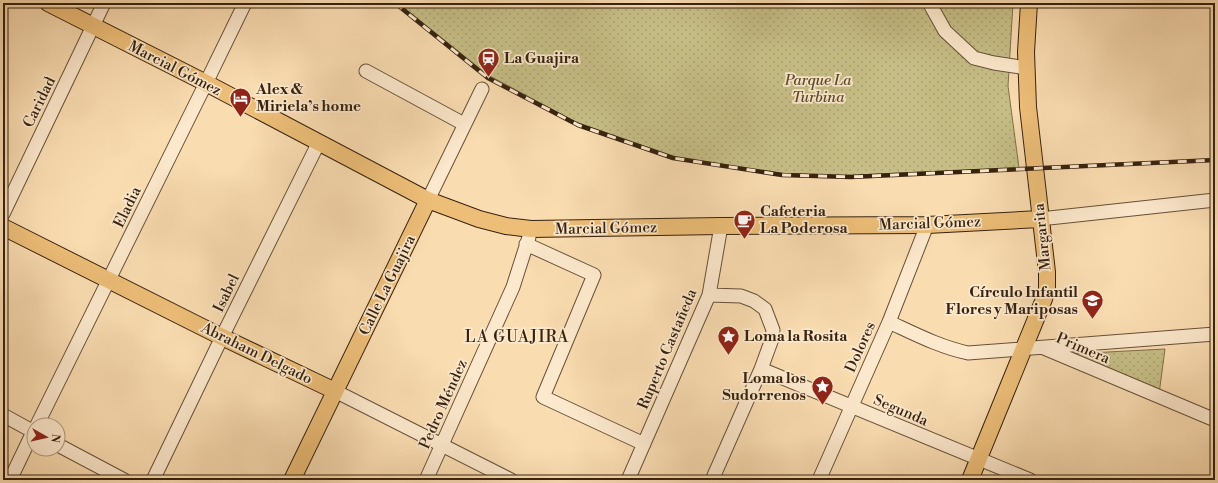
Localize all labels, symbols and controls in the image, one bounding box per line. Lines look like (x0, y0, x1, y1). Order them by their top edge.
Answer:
street label: Marcial Gómez (125, 37, 225, 100)
station icon: La Guajira (475, 45, 501, 78)
place label: La Guajira (504, 49, 580, 68)
park label: Parque La Turbina (784, 71, 852, 107)
street label: Caridad (19, 73, 60, 131)
place label: Alex & Miriela’s home (255, 80, 361, 116)
hotel icon: Alex & Miriela’s home (227, 85, 253, 118)
street label: Eladia (109, 183, 146, 231)
place label: Cafeteria La Poderosa (760, 202, 848, 238)
street label: Margarita (1029, 202, 1055, 271)
cafe icon: Cafeteria La Poderosa (731, 207, 757, 240)
street label: Marcial Gómez (879, 212, 981, 235)
street label: Marcial Gómez (555, 218, 657, 239)
street label: Calle La Guajira (355, 232, 420, 338)
street label: Isabel (209, 270, 244, 316)
place label: Círculo Infantil Flores y Mariposas (945, 283, 1078, 319)
street label: Ruperto Castañeda (634, 286, 702, 412)
school or university icon: Círculo Infantil Flores y Mariposas (1080, 288, 1106, 321)
street label: Abraham Delgado (197, 318, 315, 389)
street label: Dolores (841, 319, 880, 375)
place icon: Loma la Rosita (715, 323, 741, 356)
district label: LA GUAJIRA (465, 327, 569, 347)
place label: Loma la Rosita (744, 327, 848, 346)
street label: Primera (1053, 329, 1113, 368)
street label: Pedro Méndez (415, 356, 472, 452)
place label: Loma los Sudorrenos (722, 369, 806, 405)
place icon: Loma los Sudorrenos (809, 374, 835, 407)
street label: Segunda (871, 390, 931, 431)
north arrow (26, 417, 66, 457)
text: N (47, 433, 62, 444)

